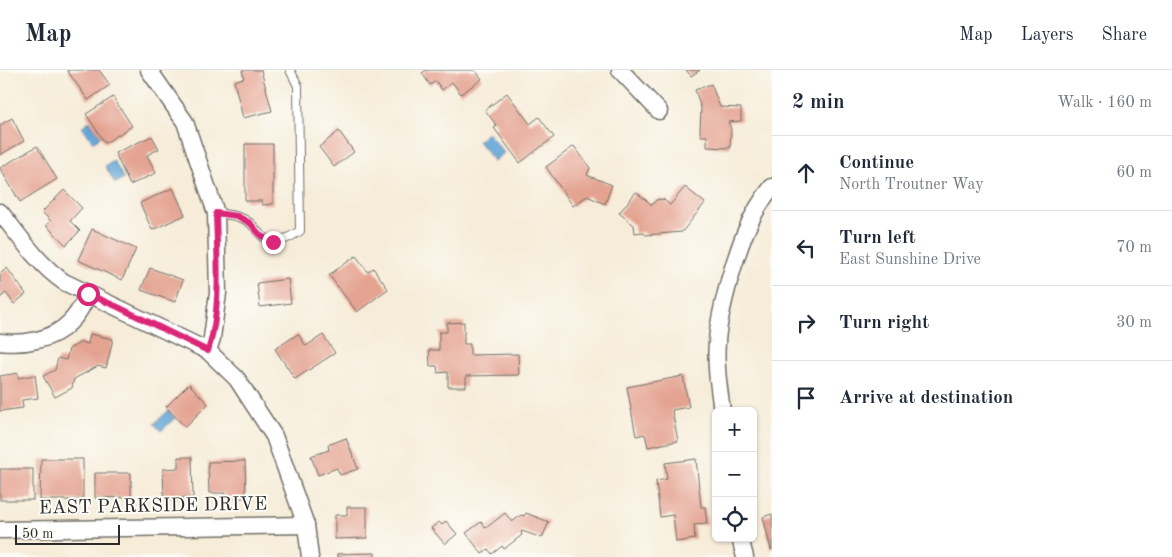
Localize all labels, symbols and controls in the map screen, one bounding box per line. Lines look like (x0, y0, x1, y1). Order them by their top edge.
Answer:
text: Map (25, 23, 72, 47)
text: Map (959, 26, 993, 44)
text: Layers (1021, 26, 1073, 44)
text: Share (1101, 26, 1147, 44)
text: 2 min (792, 92, 845, 113)
text: Walk · 160 m (1057, 95, 1152, 111)
text: Continue (839, 154, 914, 173)
icon: ahead (792, 159, 820, 187)
text: 60 m (1116, 165, 1152, 181)
text: North Troutner Way (839, 177, 984, 193)
text: Turn left (839, 229, 916, 248)
route end (262, 231, 285, 254)
icon: left (792, 234, 820, 262)
text: 70 m (1116, 240, 1152, 256)
text: East Sunshine Drive (839, 252, 981, 268)
route start (77, 283, 100, 306)
icon: right (792, 309, 820, 337)
text: Turn right (839, 314, 929, 333)
text: 30 m (1116, 315, 1152, 331)
icon: arrive (792, 384, 820, 412)
text: Arrive at destination (839, 389, 1013, 408)
map controls (712, 407, 757, 542)
button: + (712, 407, 757, 452)
button: − (712, 452, 757, 497)
street label: EAST PARKSIDE DRIVE (39, 496, 267, 518)
button: locate (712, 497, 757, 542)
scale bar (15, 522, 120, 545)
text: 50 m (22, 527, 53, 541)

